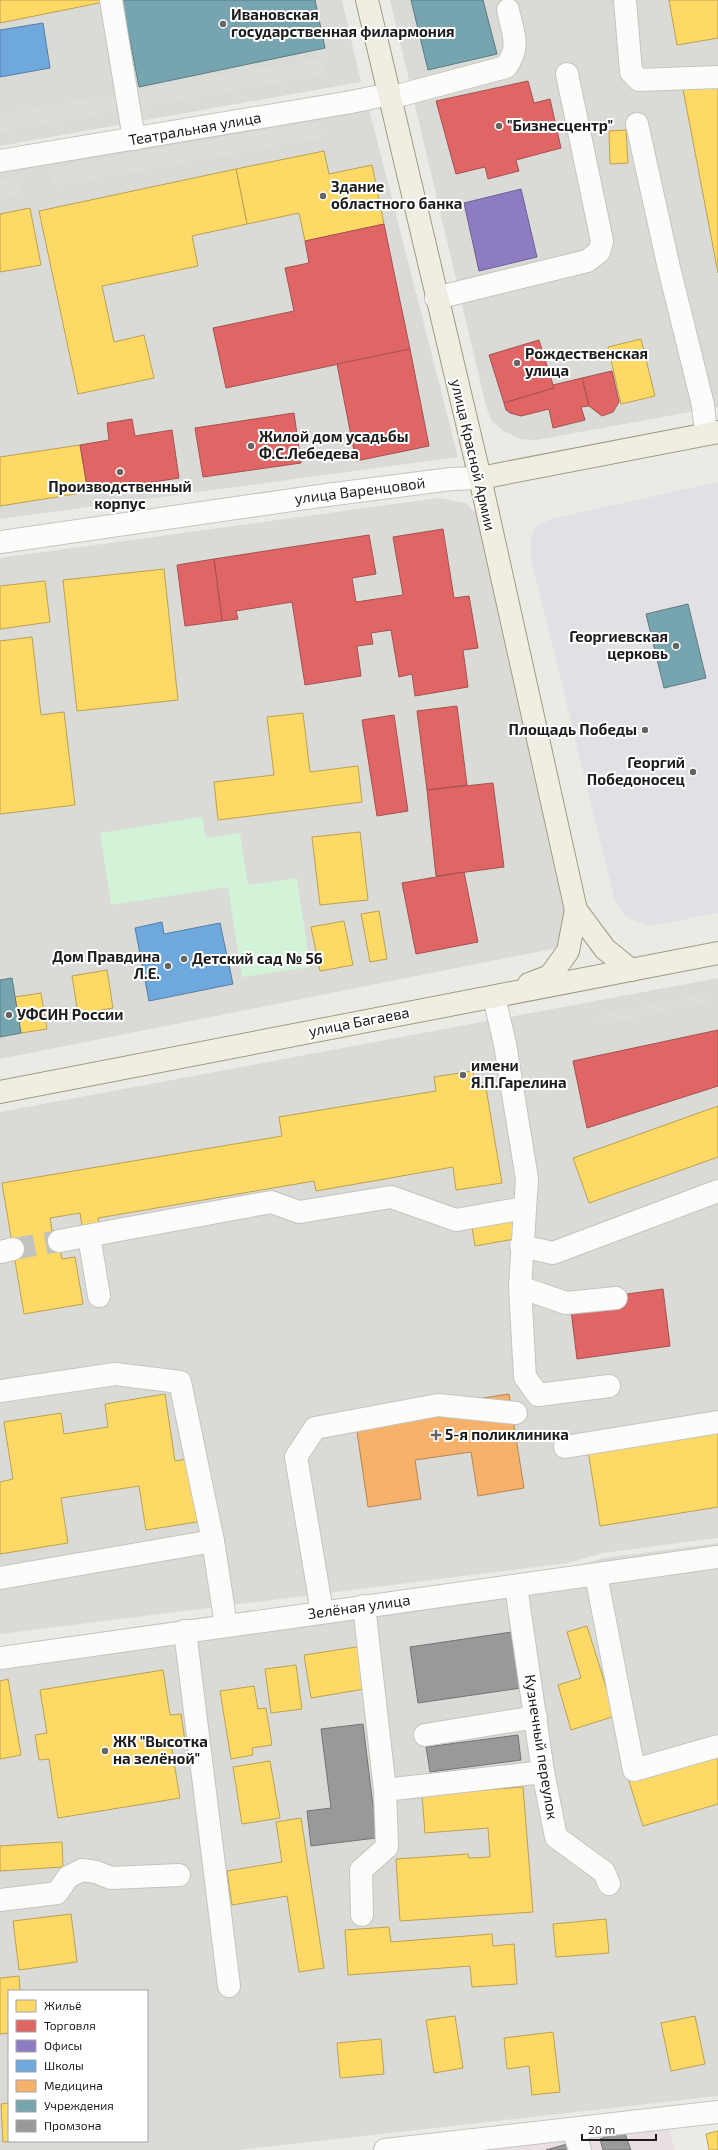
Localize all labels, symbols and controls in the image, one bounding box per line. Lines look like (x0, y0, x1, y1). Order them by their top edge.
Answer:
place label: Ивановская государственная филармония (231, 5, 455, 40)
marker: Ивановская государственная филармония (218, 19, 228, 29)
street label: Театральная улица (127, 107, 263, 150)
place label: "Бизнесцентр" (507, 116, 613, 134)
marker: "Бизнесцентр" (494, 121, 504, 131)
place label: Здание областного банка (331, 177, 462, 212)
marker: Здание областного банка (318, 191, 328, 201)
place label: Рождественская улица (525, 344, 648, 379)
marker: Рождественская улица (512, 358, 522, 368)
street label: улица Красной Армии (447, 377, 500, 533)
place label: Жилой дом усадьбы Ф.С.Лебедева (259, 427, 408, 462)
marker: Жилой дом усадьбы Ф.С.Лебедева (246, 441, 256, 451)
marker: Производственный корпус (115, 467, 125, 477)
street label: улица Варенцовой (294, 473, 426, 508)
place label: Производственный корпус (48, 477, 192, 512)
place label: Георгиевская церковь (569, 627, 668, 662)
marker: Георгиевская церковь (671, 641, 681, 651)
place label: Площадь Победы (509, 720, 637, 738)
marker: Площадь Победы (640, 725, 650, 735)
place label: Георгий Победоносец (587, 753, 686, 788)
marker: Георгий Победоносец (688, 767, 698, 777)
place label: Дом Правдина Л.Е. (52, 947, 160, 982)
place label: Детский сад № 56 (192, 949, 323, 967)
marker: Детский сад № 56 (179, 954, 189, 964)
marker: Дом Правдина Л.Е. (163, 961, 173, 971)
street label: улица Багаева (307, 1002, 411, 1041)
place label: УФСИН России (17, 1005, 123, 1023)
marker: УФСИН России (4, 1010, 14, 1020)
place label: имени Я.П.Гарелина (471, 1056, 567, 1091)
marker: имени Я.П.Гарелина (458, 1070, 468, 1080)
place label: 5-я поликлиника (445, 1425, 569, 1443)
marker: 5-я поликлиника (430, 1429, 442, 1441)
street label: Зелёная улица (306, 1590, 411, 1623)
street label: Кузнечный переулок (521, 1673, 562, 1821)
place label: ЖК "Высотка на зелёной" (113, 1732, 208, 1767)
marker: ЖК "Высотка на зелёной" (100, 1746, 110, 1756)
legend (8, 1990, 148, 2142)
text: Жильё (44, 1998, 81, 2012)
text: Торговля (44, 2018, 96, 2032)
text: Офисы (44, 2038, 82, 2052)
text: Школы (44, 2058, 84, 2072)
text: Медицина (44, 2078, 103, 2092)
text: Учреждения (44, 2098, 114, 2112)
scale bar (582, 2116, 656, 2142)
text: Промзона (44, 2118, 101, 2132)
text: 20 m (588, 2122, 615, 2136)

